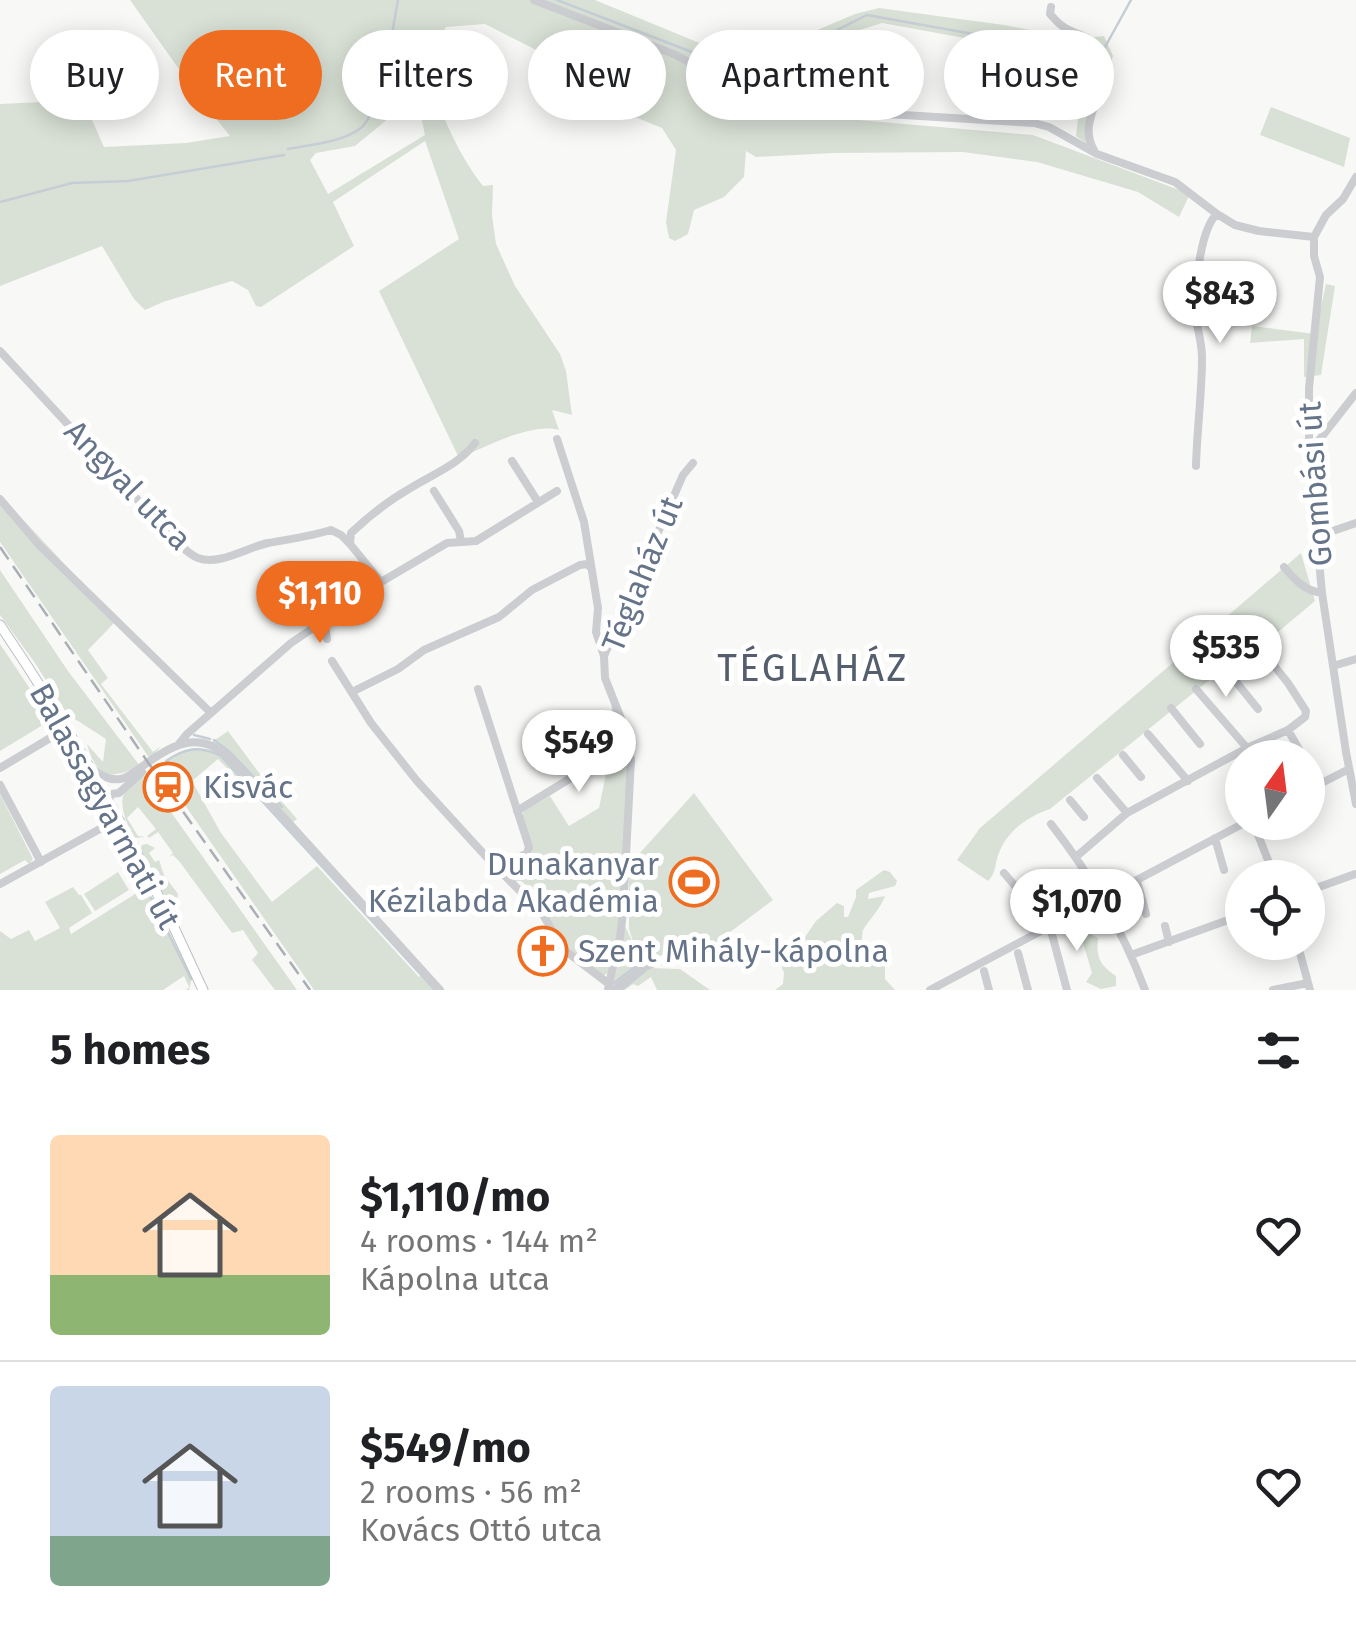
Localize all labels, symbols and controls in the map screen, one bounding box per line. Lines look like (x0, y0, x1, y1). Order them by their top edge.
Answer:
chip: Buy (30, 30, 159, 120)
chip: Rent (179, 30, 322, 120)
chip: Filters (342, 30, 508, 120)
chip: New (528, 30, 666, 120)
chip: Apartment (686, 30, 924, 120)
chip: House (944, 30, 1114, 120)
pin: $843 (1161, 261, 1279, 346)
text: $843 (1185, 274, 1255, 312)
street label: Gombási út (1290, 400, 1340, 567)
street label: Angyal utca (57, 412, 199, 558)
street label: Téglaház út (594, 490, 691, 657)
pin: $1,110 (239, 561, 401, 646)
text: $1,110 (278, 574, 362, 612)
pin: $535 (1167, 615, 1285, 700)
text: $535 (1192, 628, 1260, 666)
district label: TÉGLAHÁZ (717, 645, 909, 691)
street label: Balassagyarmati út (22, 677, 188, 936)
pin: $549 (520, 710, 638, 795)
text: $549 (544, 723, 614, 761)
north arrow (1225, 740, 1325, 840)
map controls (1225, 740, 1325, 960)
station icon: Kisvác (142, 761, 194, 813)
place label: Kisvác (203, 768, 293, 806)
place label: Dunakanyar Kézilabda Akadémia (368, 845, 660, 920)
sports icon: Dunakanyar Kézilabda Akadémia (668, 856, 720, 908)
button: locate (1225, 860, 1325, 960)
pin: $1,070 (996, 869, 1158, 954)
text: $1,070 (1032, 882, 1122, 920)
church icon: Szent Mihály-kápolna (517, 925, 569, 977)
place label: Szent Mihály-kápolna (578, 932, 889, 970)
icon: filters (1251, 1023, 1306, 1078)
text: 5 homes (50, 1025, 210, 1075)
text: $1,110/mo (360, 1172, 550, 1222)
icon: home (130, 1175, 250, 1295)
icon: heart (1251, 1208, 1306, 1263)
text: 4 rooms · 144 m² (360, 1222, 598, 1260)
text: Kápolna utca (360, 1260, 550, 1298)
text: $549/mo (360, 1423, 531, 1473)
icon: home (130, 1426, 250, 1546)
icon: heart (1251, 1459, 1306, 1514)
text: 2 rooms · 56 m² (360, 1473, 582, 1511)
text: Kovács Ottó utca (360, 1511, 602, 1549)

